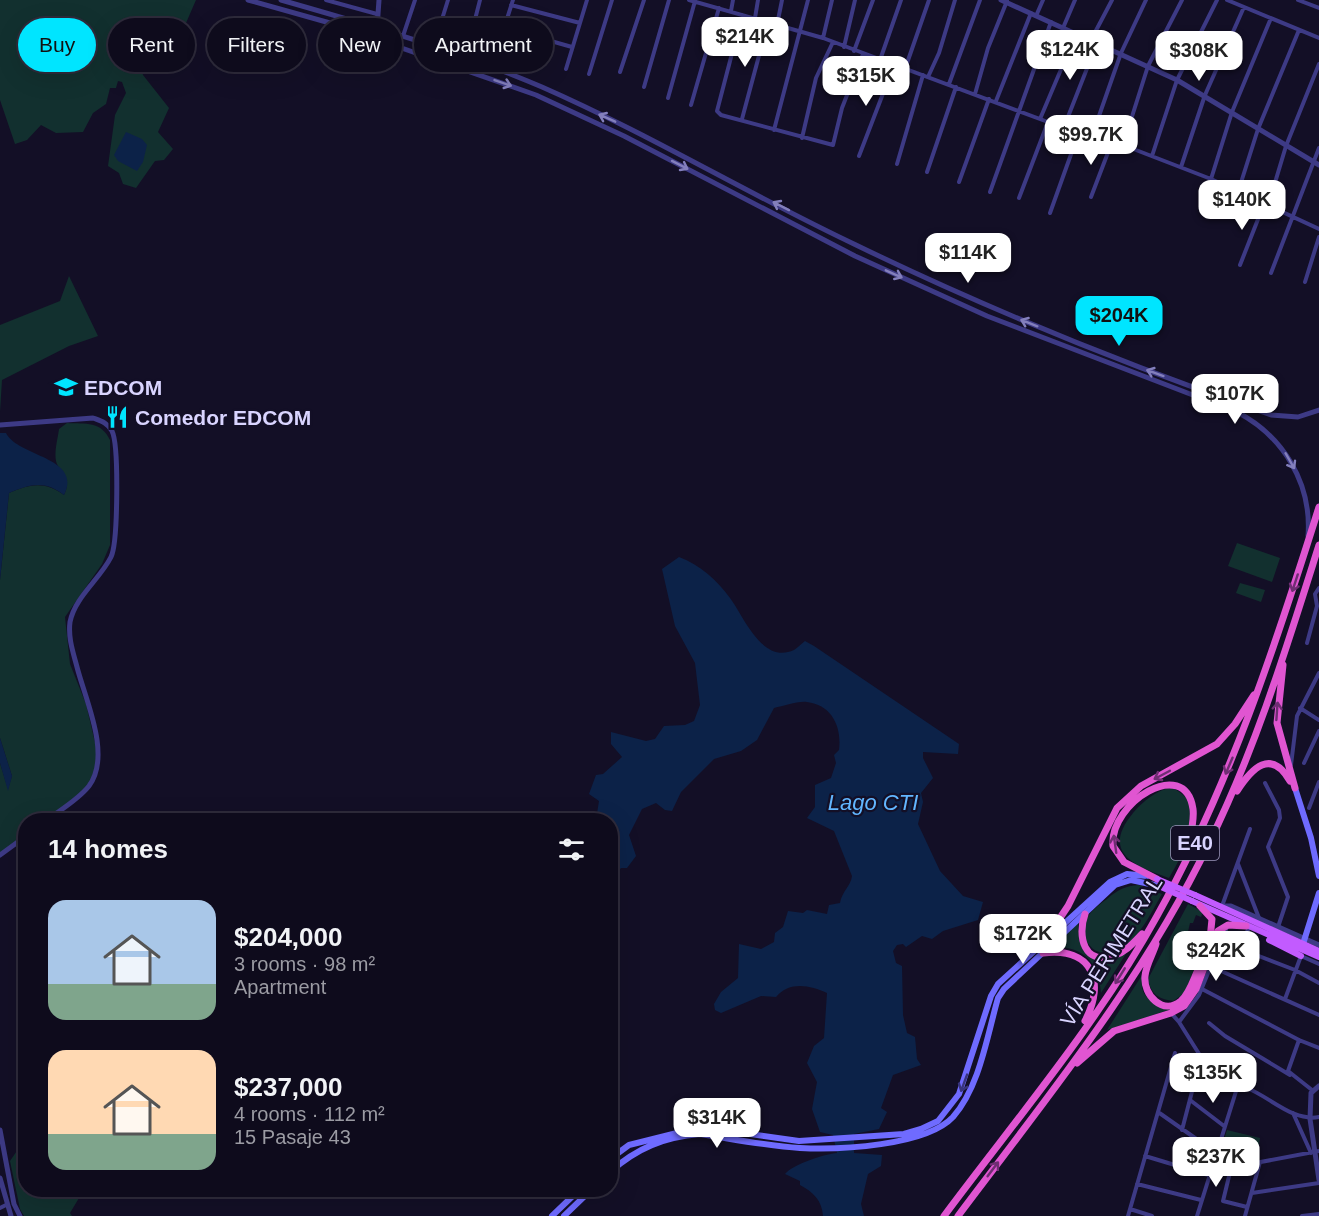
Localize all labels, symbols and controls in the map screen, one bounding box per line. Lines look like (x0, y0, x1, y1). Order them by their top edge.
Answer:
pin: $214K (703, 17, 787, 68)
chip: Buy (18, 18, 96, 72)
chip: Rent (108, 18, 195, 72)
chip: Filters (207, 18, 306, 72)
chip: New (318, 18, 402, 72)
chip: Apartment (414, 18, 553, 72)
text: $214K (716, 25, 774, 47)
pin: $124K (1028, 30, 1112, 81)
pin: $308K (1157, 31, 1241, 82)
text: $124K (1041, 38, 1099, 60)
text: $308K (1170, 39, 1228, 61)
pin: $315K (824, 56, 908, 107)
text: $315K (837, 64, 895, 86)
one-way arrow (493, 79, 512, 90)
one-way arrow (598, 112, 617, 123)
pin: $99.7K (1042, 115, 1140, 166)
text: $99.7K (1059, 123, 1123, 145)
one-way arrow (670, 160, 688, 171)
pin: $140K (1200, 180, 1284, 231)
text: $140K (1213, 188, 1271, 210)
one-way arrow (772, 200, 790, 212)
pin: $114K (926, 233, 1010, 284)
text: $114K (939, 241, 997, 263)
one-way arrow (884, 268, 902, 280)
pin: $204K (1077, 296, 1161, 347)
text: $204K (1090, 304, 1148, 326)
one-way arrow (1020, 317, 1039, 328)
one-way arrow (1146, 367, 1164, 378)
school or university icon: EDCOM (53, 374, 79, 400)
pin: $107K (1193, 374, 1277, 425)
place label: EDCOM (84, 376, 162, 399)
text: $107K (1206, 382, 1264, 404)
restaurant icon: Comedor EDCOM (104, 404, 130, 430)
place label: Comedor EDCOM (135, 406, 311, 429)
one-way arrow (1284, 452, 1296, 469)
one-way arrow (1289, 573, 1300, 592)
one-way arrow (1272, 702, 1283, 722)
one-way arrow (1223, 756, 1234, 775)
one-way arrow (1153, 769, 1171, 781)
water label: Lago CTI (828, 790, 918, 815)
road number: E40 (1171, 826, 1219, 860)
icon: filters (555, 833, 588, 866)
text: 14 homes (48, 834, 168, 864)
one-way arrow (1109, 834, 1120, 854)
street label: VÍA PERIMETRAL (1055, 872, 1167, 1030)
pin: $172K (981, 914, 1065, 965)
text: $204,000 (234, 922, 342, 952)
text: $172K (994, 922, 1052, 944)
icon: home (96, 924, 168, 996)
pin: $242K (1174, 931, 1258, 982)
text: $242K (1187, 939, 1245, 961)
text: 3 rooms · 98 m² (234, 953, 375, 975)
one-way arrow (1113, 967, 1125, 984)
text: Apartment (234, 976, 326, 998)
pin: $135K (1171, 1053, 1255, 1104)
text: $135K (1184, 1061, 1242, 1083)
text: $237,000 (234, 1072, 342, 1102)
one-way arrow (958, 1073, 969, 1091)
icon: home (96, 1074, 168, 1146)
pin: $314K (675, 1098, 759, 1149)
text: 4 rooms · 112 m² (234, 1103, 385, 1125)
text: $314K (688, 1106, 746, 1128)
text: 15 Pasaje 43 (234, 1126, 351, 1148)
pin: $237K (1174, 1137, 1258, 1188)
text: $237K (1187, 1145, 1245, 1167)
one-way arrow (987, 1162, 999, 1178)

